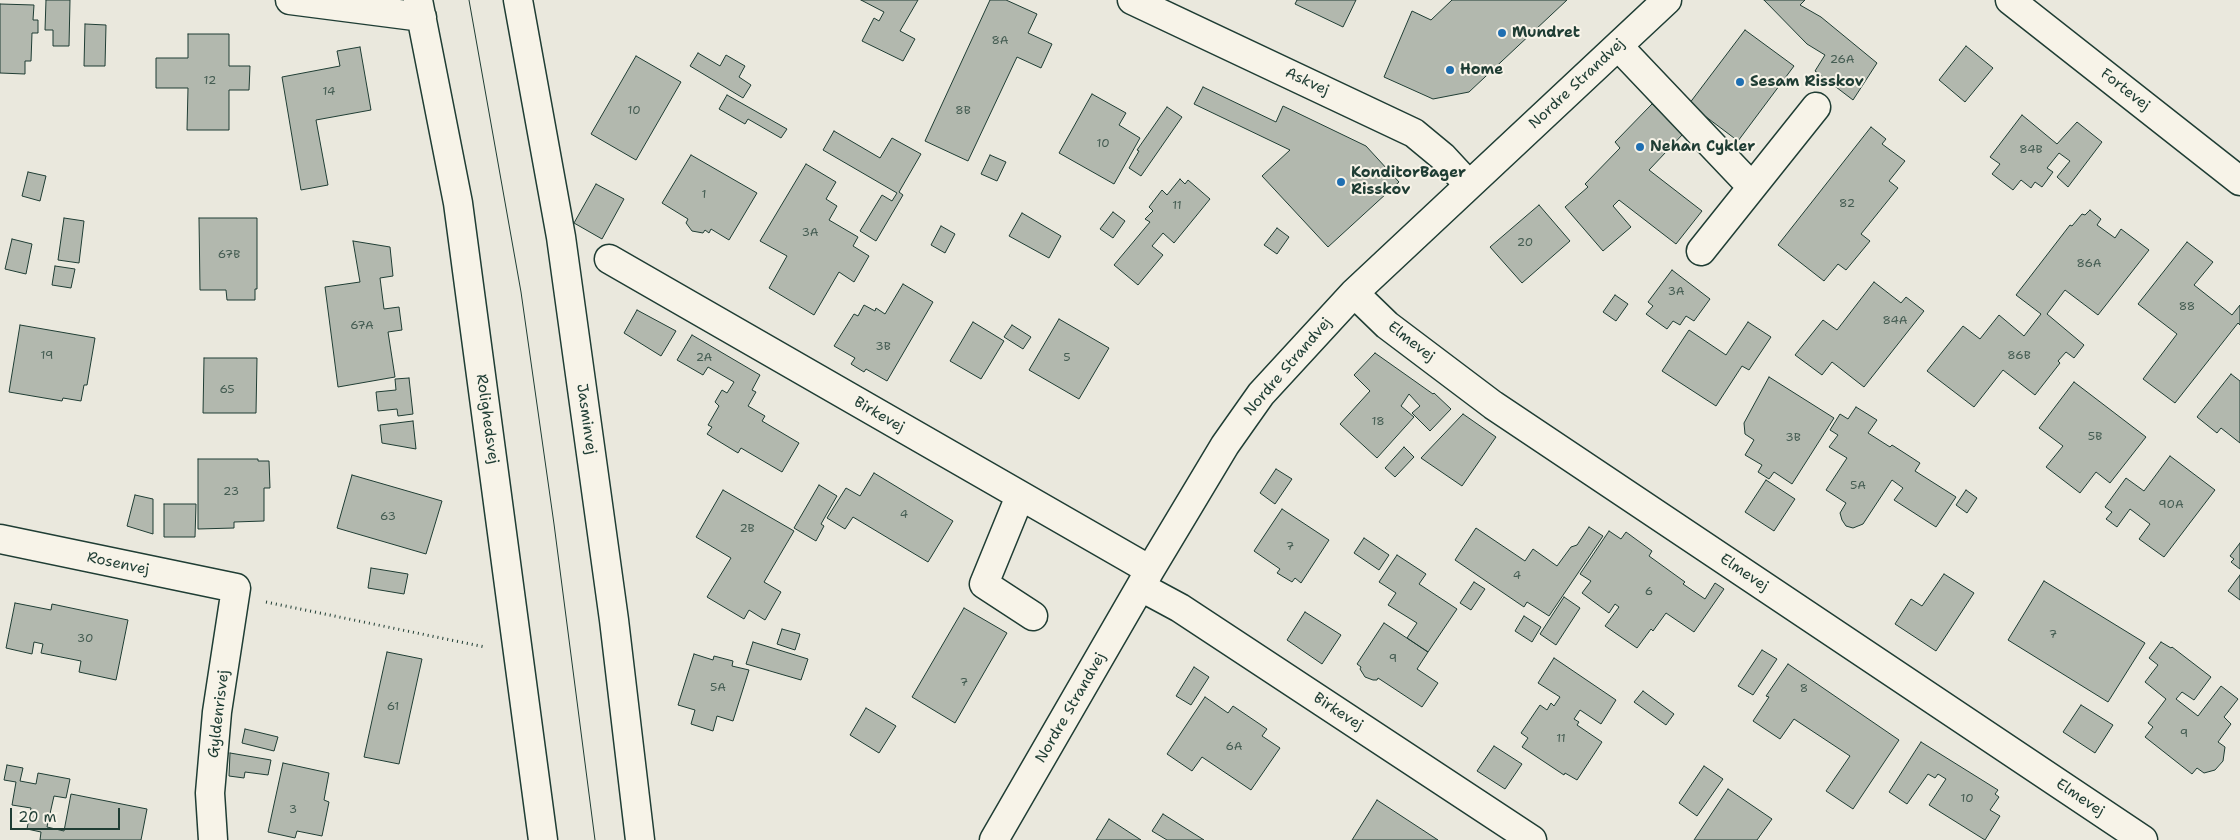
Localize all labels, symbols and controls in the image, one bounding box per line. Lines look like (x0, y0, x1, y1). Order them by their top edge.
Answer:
place label: Mundret (1512, 24, 1580, 42)
marker: Mundret (1496, 27, 1508, 39)
house number: 8A (991, 34, 1009, 48)
street label: Nordre Strandvej (1525, 35, 1629, 133)
house number: 26A (1830, 53, 1854, 67)
place label: Home (1460, 61, 1503, 79)
street label: Askvej (1282, 64, 1332, 100)
marker: Home (1444, 64, 1456, 76)
street label: Fortevej (2097, 65, 2153, 115)
place label: Sesam Risskov (1750, 73, 1864, 91)
house number: 12 (204, 74, 216, 88)
marker: Sesam Risskov (1734, 76, 1746, 88)
house number: 14 (323, 85, 335, 99)
house number: 10 (627, 104, 641, 118)
house number: 8B (955, 104, 971, 118)
house number: 10 (1096, 137, 1110, 151)
place label: Nehan Cykler (1650, 138, 1755, 156)
marker: Nehan Cykler (1634, 141, 1646, 153)
house number: 84B (2019, 143, 2043, 157)
place label: KonditorBager Risskov (1351, 164, 1466, 199)
marker: KonditorBager Risskov (1335, 176, 1347, 188)
house number: 1 (701, 188, 707, 202)
house number: 82 (1839, 197, 1855, 211)
house number: 11 (1172, 199, 1182, 213)
house number: 3A (802, 226, 818, 240)
house number: 20 (1517, 236, 1533, 250)
house number: 67B (218, 248, 240, 262)
house number: 86A (2077, 257, 2101, 271)
house number: 3A (1668, 285, 1684, 299)
house number: 88 (2179, 300, 2195, 314)
street label: Nordre Strandvej (1240, 314, 1336, 420)
house number: 84A (1882, 314, 1908, 328)
street label: Elmevej (1384, 318, 1438, 366)
house number: 67A (350, 319, 374, 333)
house number: 3B (875, 340, 891, 354)
house number: 19 (41, 349, 53, 363)
house number: 86B (2007, 349, 2031, 363)
house number: 2A (696, 351, 712, 365)
house number: 5 (1063, 351, 1071, 365)
street label: Rolighedsvej (472, 373, 502, 465)
street label: Jasminvej (572, 382, 600, 456)
house number: 65 (219, 383, 235, 397)
street label: Birkevej (850, 393, 908, 437)
house number: 18 (1371, 415, 1385, 429)
house number: 5B (2088, 430, 2102, 444)
house number: 3B (1785, 431, 1801, 445)
house number: 5A (1850, 479, 1866, 493)
house number: 23 (223, 485, 239, 499)
house number: 90A (2158, 498, 2184, 512)
house number: 4 (900, 508, 908, 522)
house number: 63 (380, 510, 396, 524)
house number: 2B (739, 522, 755, 536)
house number: 7 (1286, 540, 1294, 554)
street label: Rosenvej (85, 549, 151, 579)
street label: Elmevej (1716, 550, 1772, 596)
house number: 4 (1513, 569, 1521, 583)
house number: 6 (1645, 585, 1653, 599)
house number: 7 (2049, 628, 2057, 642)
house number: 30 (77, 632, 93, 646)
street label: Nordre Strandvej (1032, 650, 1110, 766)
house number: 9 (1389, 652, 1397, 666)
street label: Gyldenrisvej (205, 669, 233, 759)
house number: 7 (960, 676, 968, 690)
house number: 5A (710, 681, 726, 695)
house number: 8 (1800, 682, 1808, 696)
street label: Birkevej (1310, 689, 1366, 735)
house number: 61 (387, 700, 399, 714)
house number: 9 (2180, 727, 2188, 741)
house number: 11 (1556, 732, 1566, 746)
house number: 6A (1226, 740, 1242, 754)
street label: Elmevej (2052, 775, 2108, 821)
house number: 10 (1960, 792, 1974, 806)
scale bar (12, 798, 122, 830)
house number: 3 (289, 803, 297, 817)
text: 20 m (18, 807, 57, 827)

